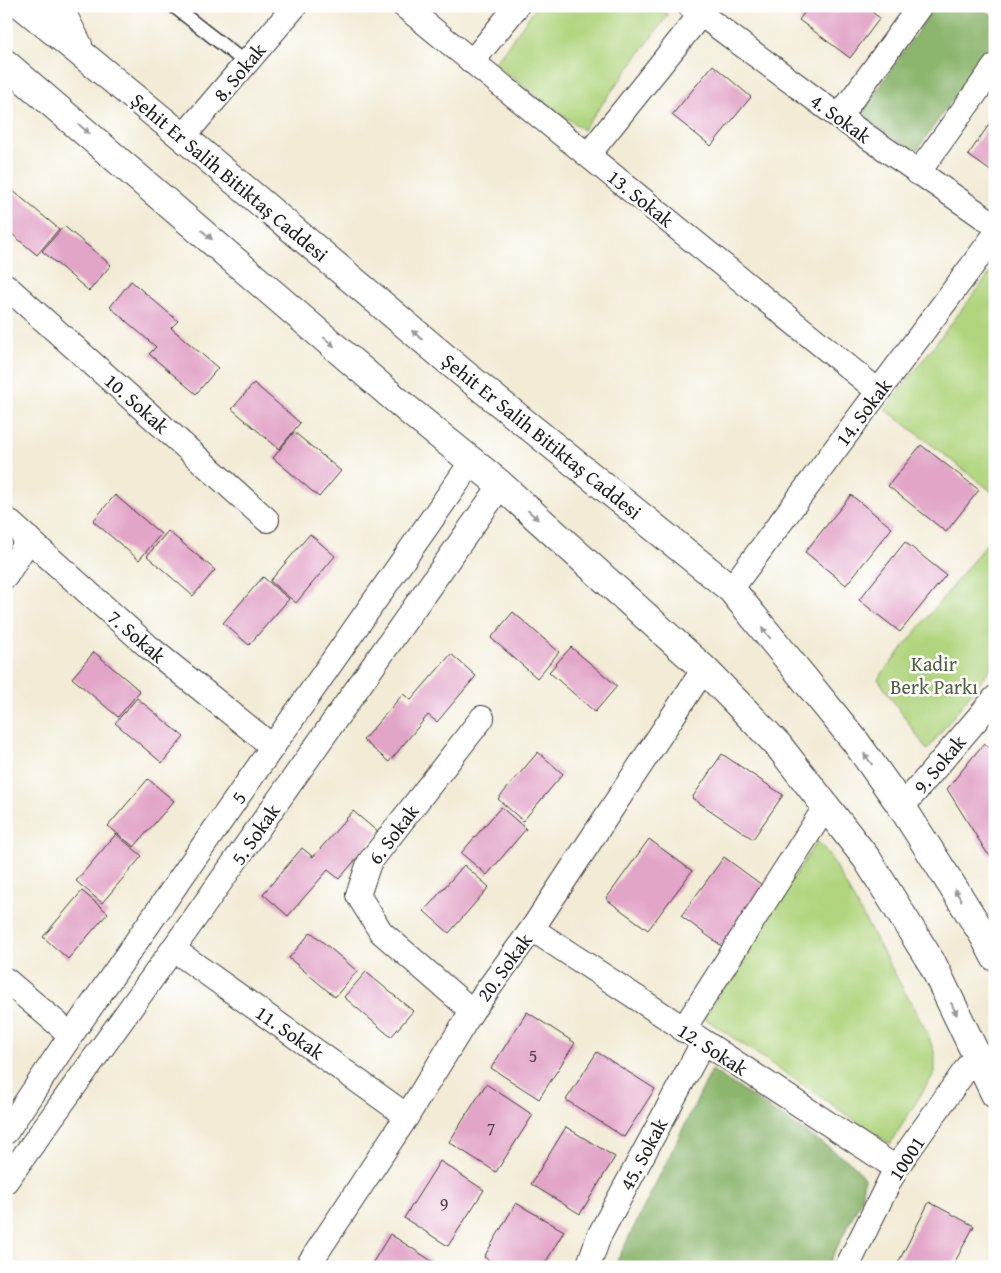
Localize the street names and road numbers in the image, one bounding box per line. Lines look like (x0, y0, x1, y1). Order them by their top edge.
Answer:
street label: 8. Sokak (206, 36, 273, 108)
street label: Şehit Er Salih Bitiktaş Caddesi (125, 86, 335, 269)
street label: 4. Sokak (805, 86, 878, 150)
street label: 13. Sokak (601, 162, 681, 234)
street label: Şehit Er Salih Bitiktaş Caddesi (436, 346, 648, 526)
street label: 10. Sokak (98, 366, 176, 441)
street label: 14. Sokak (828, 371, 899, 452)
street label: 7. Sokak (102, 603, 173, 670)
street label: 9. Sokak (906, 728, 973, 800)
street label: 5 (223, 785, 253, 809)
street label: 5. Sokak (223, 797, 287, 870)
street label: 6. Sokak (361, 797, 426, 870)
street label: 20. Sokak (469, 926, 539, 1007)
street label: 11. Sokak (250, 998, 331, 1067)
street label: 12. Sokak (672, 1016, 754, 1083)
street label: 45. Sokak (612, 1112, 675, 1195)
street label: 10001 (881, 1130, 931, 1186)

